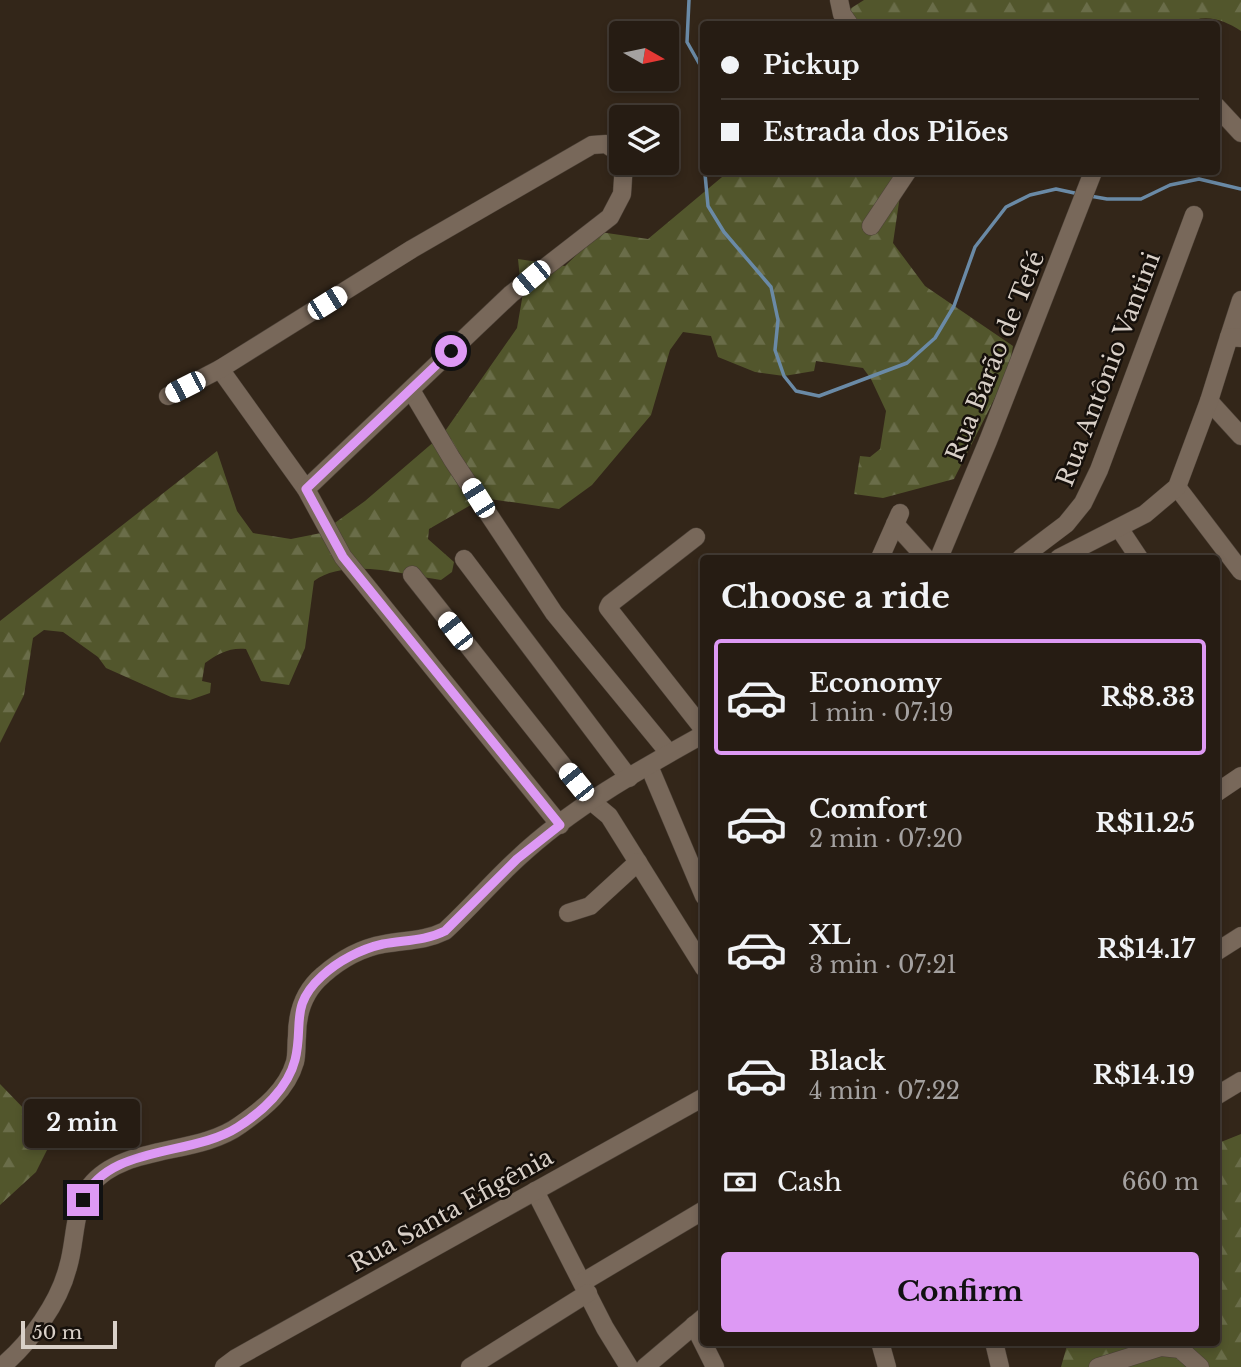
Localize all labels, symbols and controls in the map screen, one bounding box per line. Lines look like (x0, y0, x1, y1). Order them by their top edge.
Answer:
north arrow (609, 21, 679, 91)
map controls (609, 21, 679, 175)
text: Pickup (763, 49, 860, 81)
button: layers (609, 105, 679, 175)
text: Estrada dos Pilões (763, 116, 1009, 148)
street label: Rua Barão de Tefé (940, 247, 1050, 465)
street label: Rua Antônio Vantini (1050, 248, 1166, 490)
car (509, 256, 554, 300)
car (304, 283, 351, 323)
route start (435, 335, 467, 367)
car (162, 368, 209, 406)
car (458, 475, 499, 521)
text: Choose a ride (721, 577, 950, 617)
car (434, 608, 477, 654)
icon: car (725, 666, 788, 729)
text: Economy (809, 667, 942, 699)
text: R$8.33 (1101, 681, 1195, 713)
text: 1 min · 07:19 (809, 699, 954, 727)
car (555, 759, 598, 805)
icon: car (725, 792, 788, 855)
text: Comfort (809, 793, 927, 825)
text: R$11.25 (1095, 807, 1195, 839)
text: 2 min · 07:20 (809, 825, 963, 853)
icon: car (725, 918, 788, 981)
text: XL (809, 919, 851, 951)
text: R$14.17 (1097, 933, 1195, 965)
text: 3 min · 07:21 (809, 951, 957, 979)
icon: car (725, 1044, 788, 1107)
text: Black (809, 1045, 886, 1077)
text: R$14.19 (1093, 1059, 1195, 1091)
text: 4 min · 07:22 (809, 1077, 960, 1105)
callout: 2 min (25, 1098, 141, 1148)
text: 2 min (46, 1109, 118, 1137)
street label: Rua Santa Efigênia (344, 1142, 558, 1278)
icon: cash (721, 1163, 759, 1201)
text: Cash (777, 1166, 842, 1198)
text: 660 m (1122, 1168, 1199, 1196)
route end (67, 1184, 99, 1216)
button: Confirm (721, 1252, 1199, 1332)
scale bar (21, 1318, 117, 1350)
text: 50 m (32, 1321, 82, 1344)

